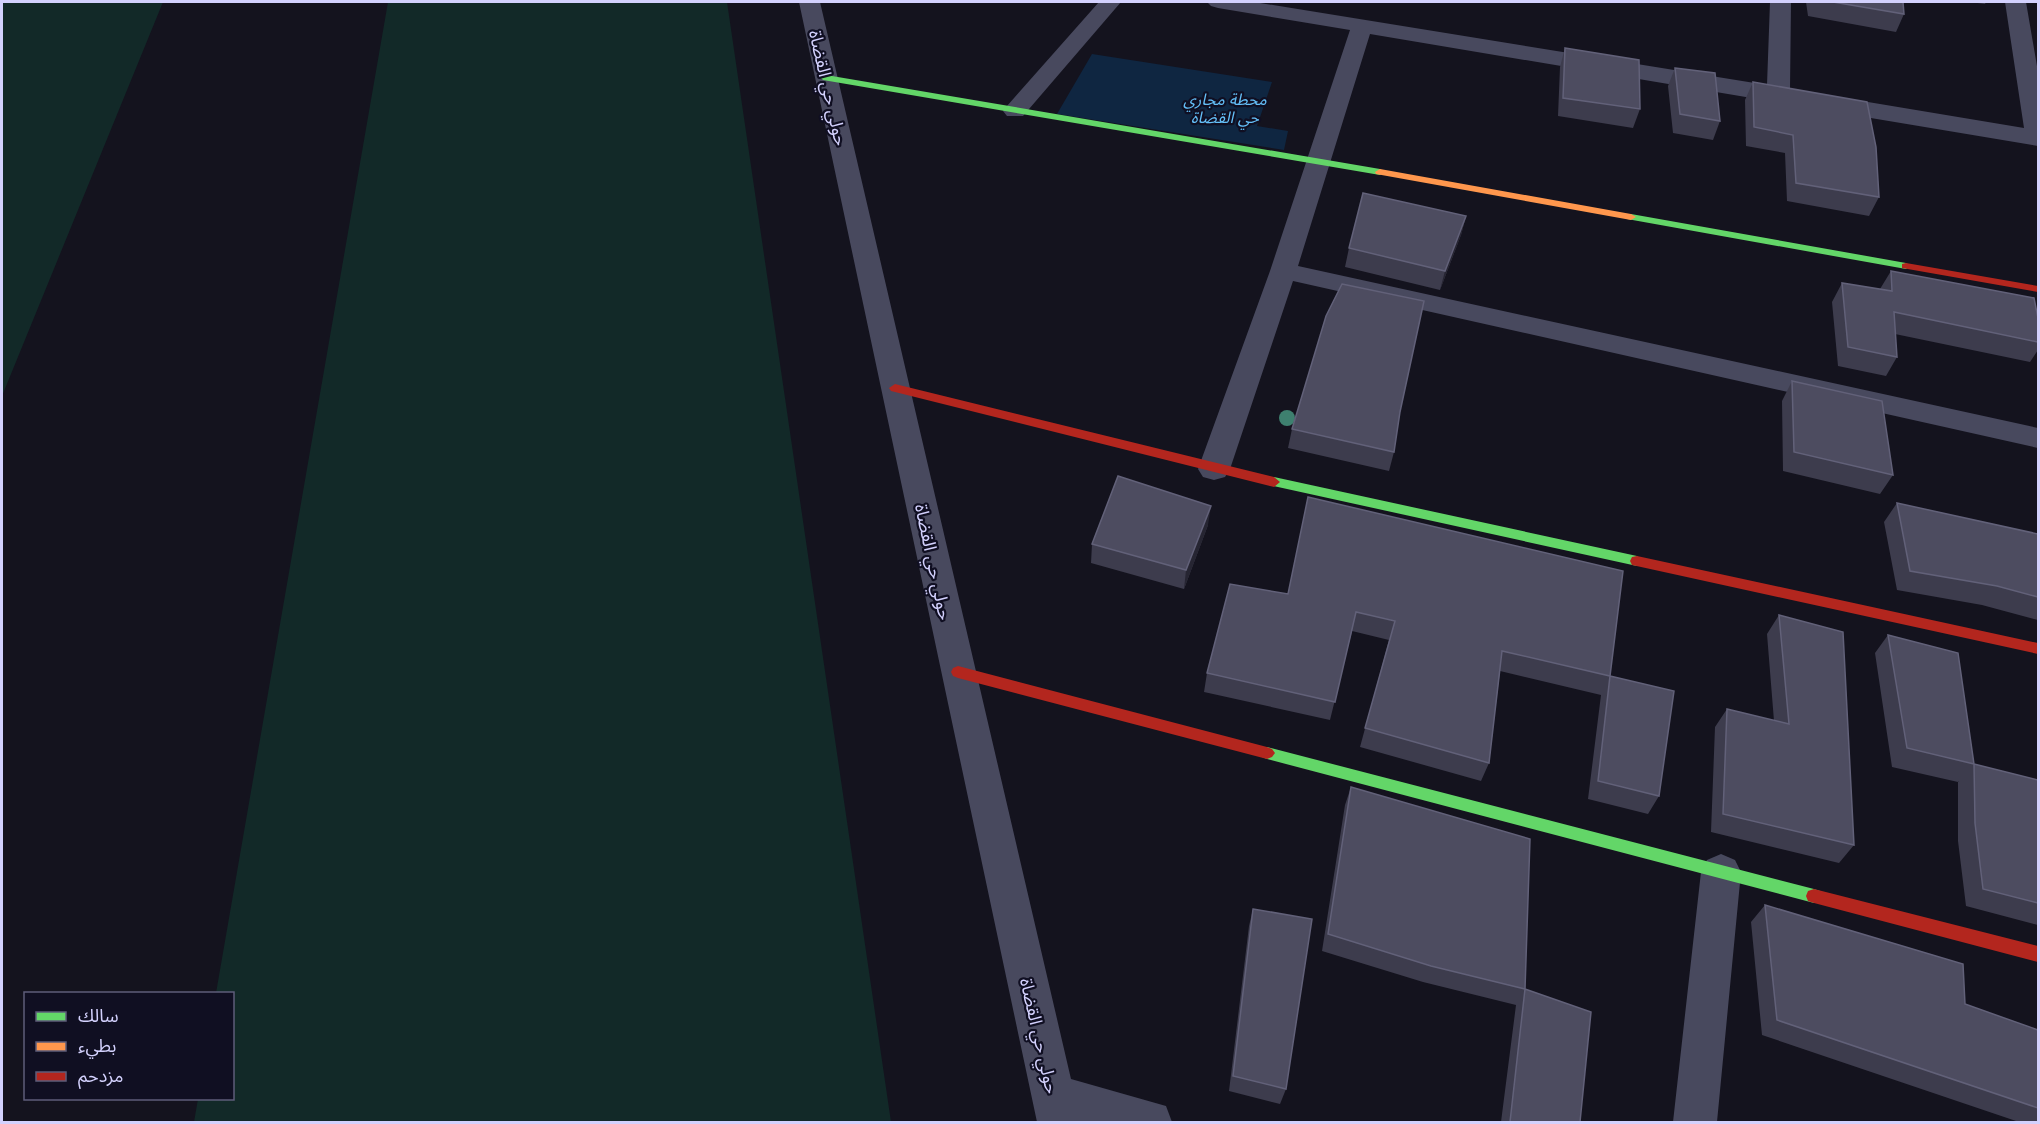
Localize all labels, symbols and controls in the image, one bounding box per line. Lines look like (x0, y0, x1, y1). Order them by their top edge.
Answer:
street label: حولي حي القضاة (802, 28, 853, 149)
water label: محطة مجاري حي القضاة (1183, 89, 1267, 131)
street label: حولي حي القضاة (908, 502, 957, 623)
street label: حولي حي القضاة (1013, 976, 1064, 1097)
legend (24, 992, 234, 1100)
text: سالك (78, 1004, 119, 1027)
text: بطيء (78, 1034, 116, 1059)
text: مزدحم (78, 1064, 123, 1089)

